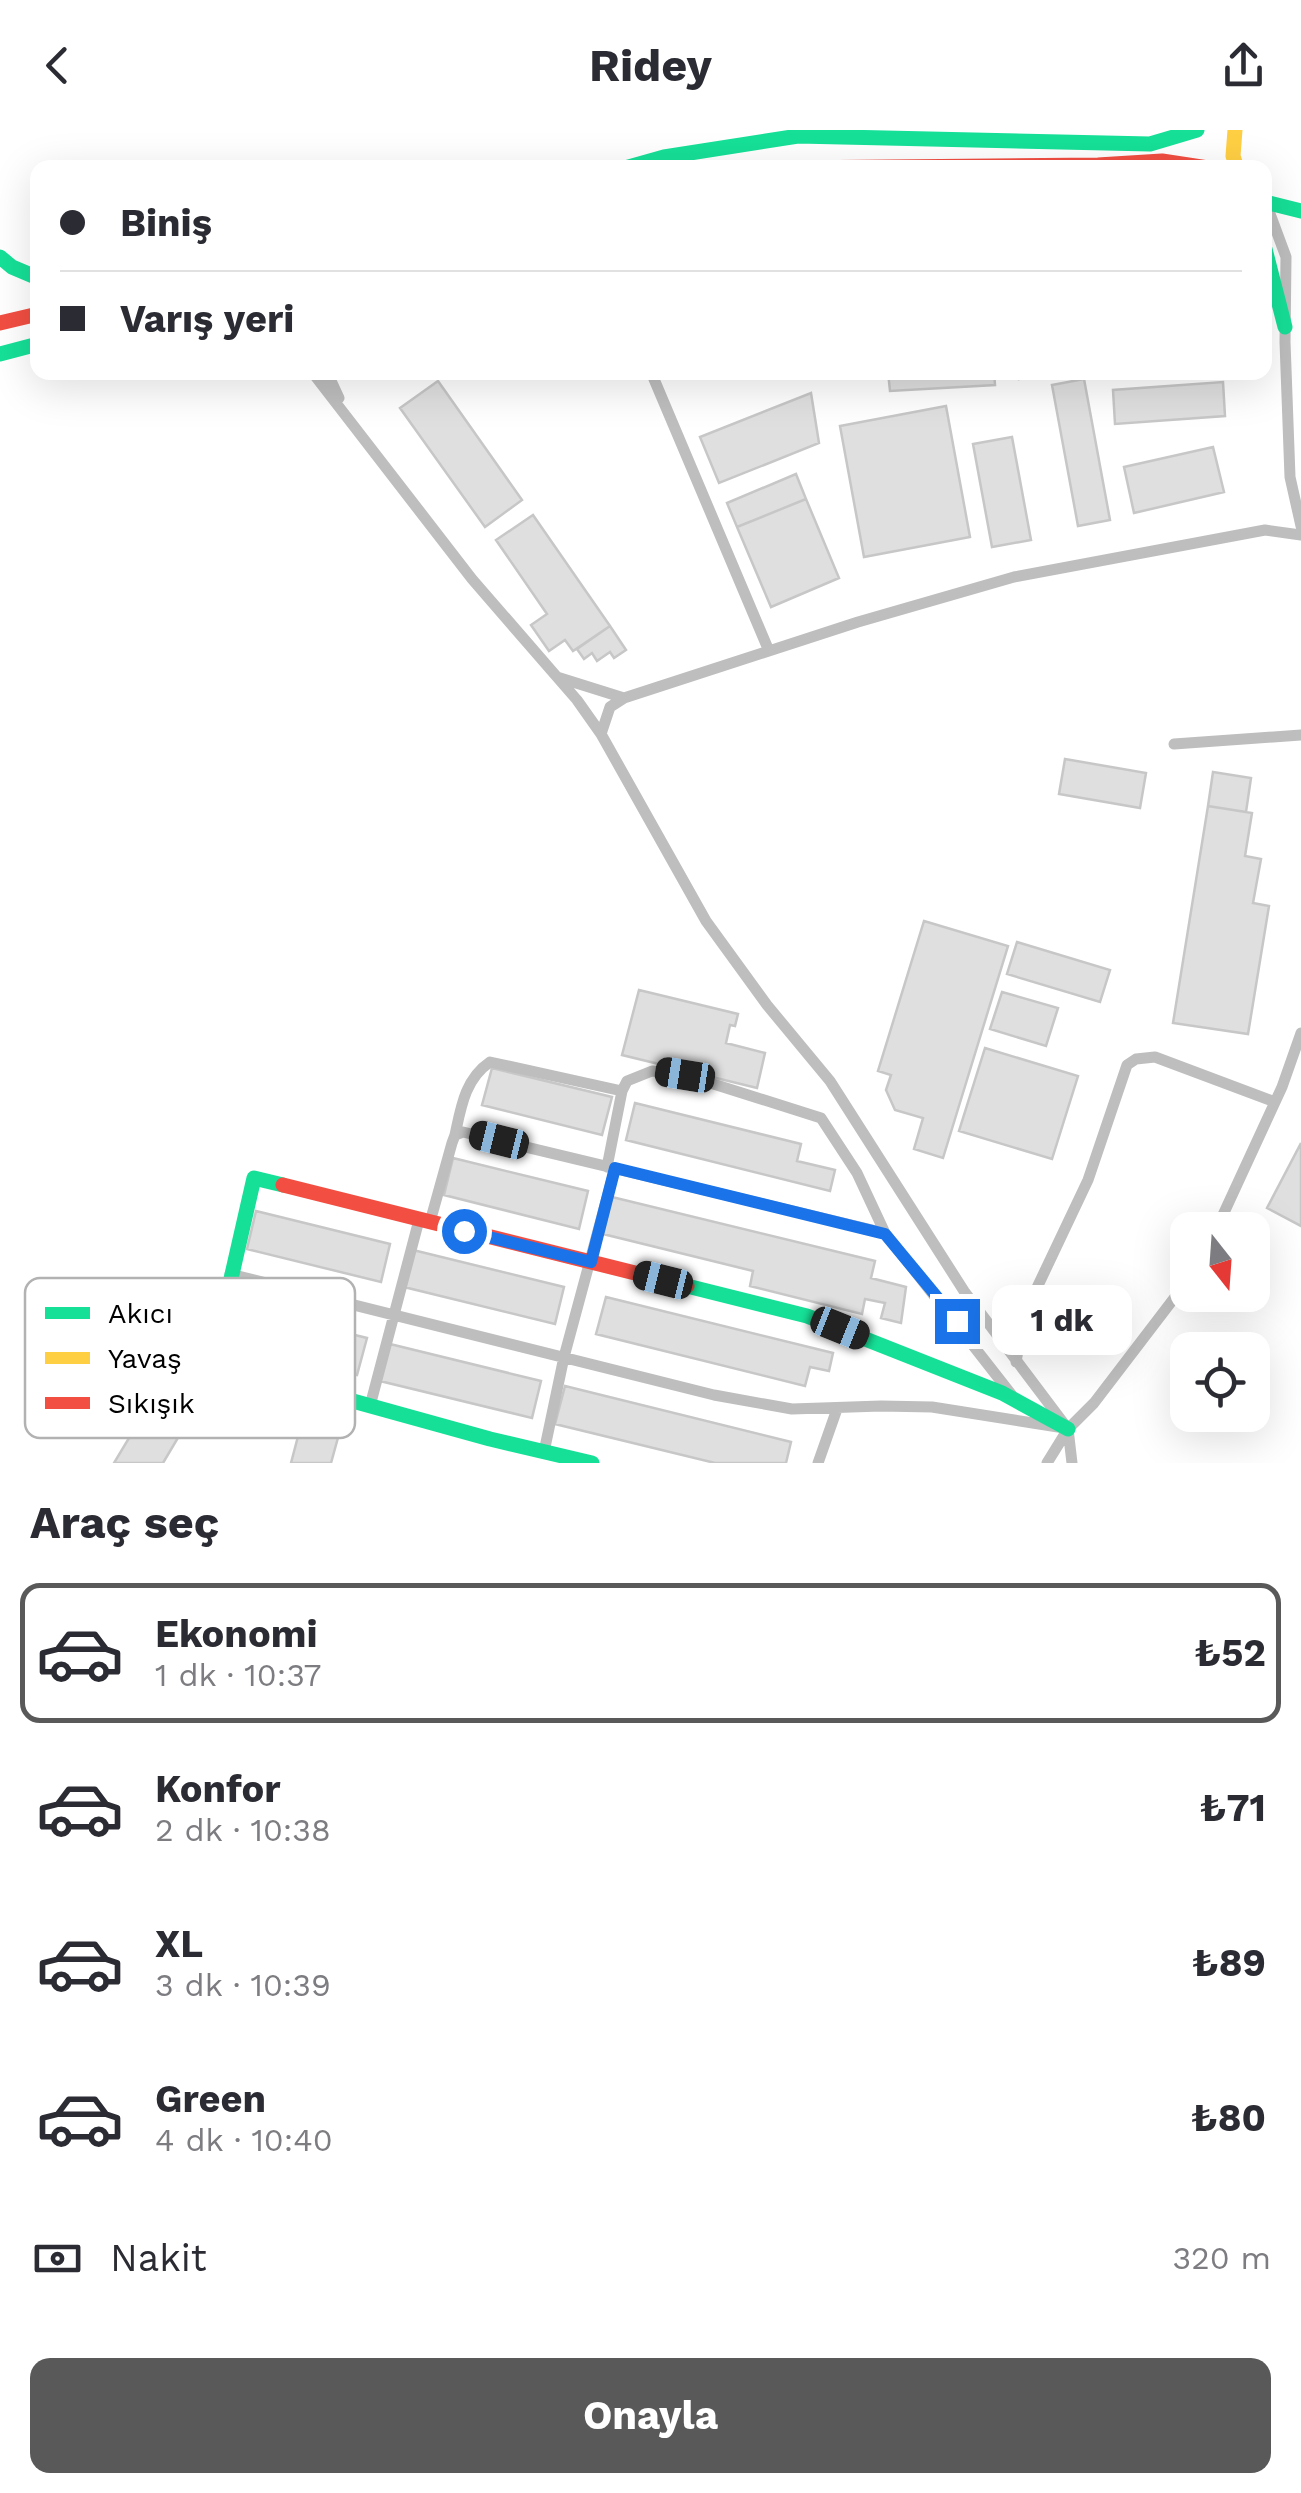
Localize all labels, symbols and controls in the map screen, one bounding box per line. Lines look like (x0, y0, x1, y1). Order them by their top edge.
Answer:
icon: back (30, 38, 85, 93)
icon: share (1216, 38, 1271, 93)
text: Ridey (589, 39, 712, 92)
text: Biniş (120, 201, 212, 245)
text: Varış yeri (120, 297, 294, 341)
car (653, 1055, 717, 1095)
car (466, 1118, 532, 1162)
route start (442, 1209, 487, 1254)
north arrow (1170, 1212, 1270, 1312)
map controls (1170, 1212, 1270, 1432)
car (630, 1258, 696, 1302)
legend (25, 1278, 355, 1438)
callout: 1 dk (992, 1286, 1132, 1356)
text: Akıcı (108, 1297, 173, 1330)
route end (935, 1299, 980, 1344)
text: 1 dk (1031, 1301, 1093, 1339)
car (807, 1303, 873, 1353)
button: locate (1170, 1332, 1270, 1432)
text: Yavaş (108, 1342, 182, 1375)
text: Sıkışık (108, 1387, 195, 1420)
text: Araç seç (30, 1496, 219, 1549)
icon: car (35, 1608, 125, 1698)
text: Ekonomi (155, 1612, 318, 1656)
text: ₺52 (1194, 1631, 1266, 1675)
text: 1 dk · 10:37 (155, 1656, 322, 1694)
icon: car (35, 1763, 125, 1853)
text: Konfor (155, 1767, 281, 1811)
text: ₺71 (1200, 1786, 1266, 1830)
text: 2 dk · 10:38 (155, 1811, 331, 1849)
icon: car (35, 1918, 125, 2008)
text: XL (155, 1922, 203, 1966)
text: ₺89 (1192, 1941, 1266, 1985)
text: 3 dk · 10:39 (155, 1966, 331, 2004)
icon: car (35, 2073, 125, 2163)
text: Green (155, 2077, 266, 2121)
text: ₺80 (1191, 2096, 1266, 2140)
text: 4 dk · 10:40 (155, 2121, 333, 2159)
icon: cash (30, 2231, 85, 2286)
text: Nakit (110, 2236, 207, 2280)
text: 320 m (1172, 2239, 1271, 2277)
button: Onayla (30, 2358, 1271, 2473)

